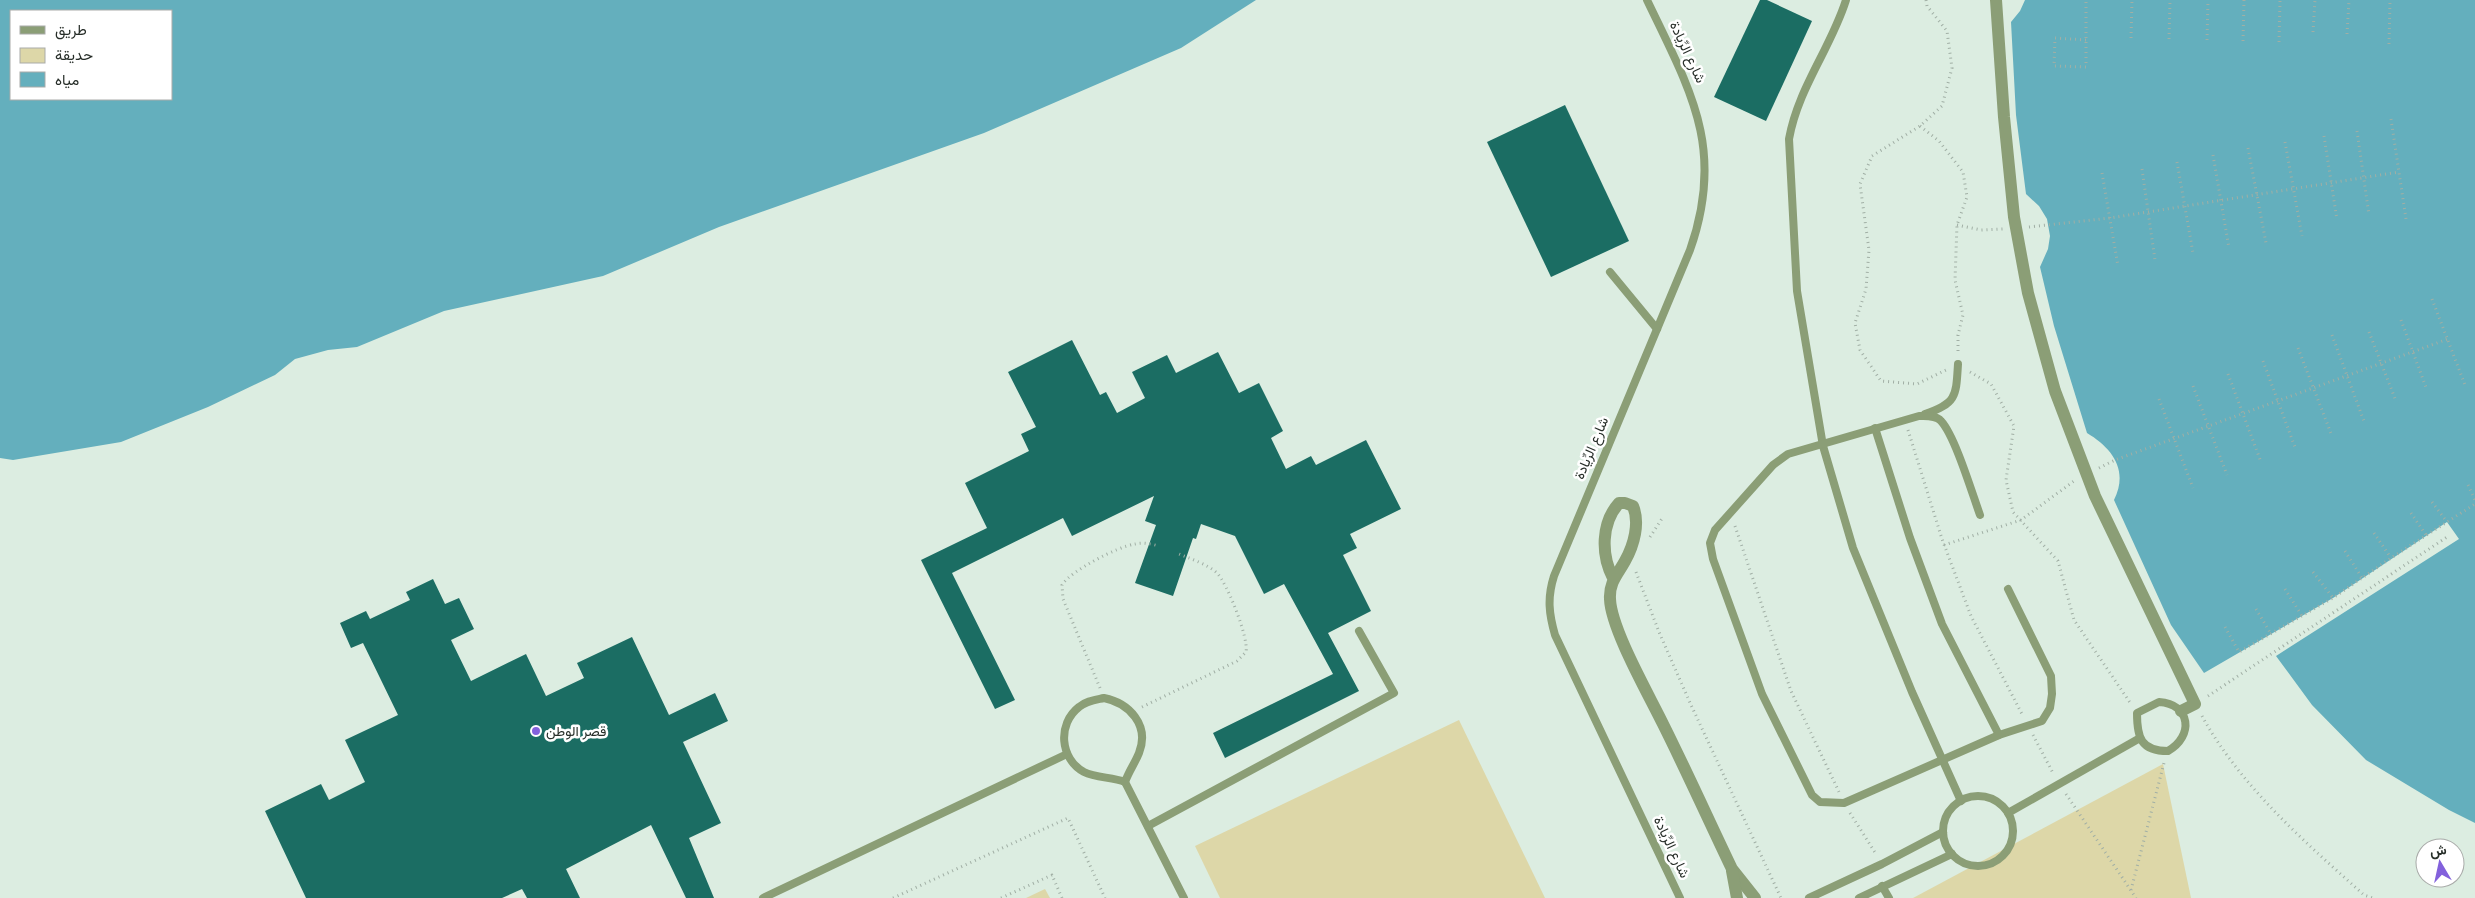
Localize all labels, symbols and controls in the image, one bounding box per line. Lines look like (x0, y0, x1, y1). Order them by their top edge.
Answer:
legend (10, 10, 172, 100)
street label: شارع الرِّيادة (1664, 19, 1709, 87)
text: طريق (55, 21, 87, 40)
text: حديقة (55, 46, 93, 64)
text: مياه (55, 71, 79, 89)
street label: شارع الرِّيادة (1571, 415, 1614, 483)
place label: قصر الوطن (546, 723, 606, 740)
marker: قصر الوطن (530, 725, 542, 737)
street label: شارع الرِّيادة (1648, 814, 1693, 882)
north arrow (2415, 838, 2465, 888)
text: ش (2428, 841, 2448, 860)

